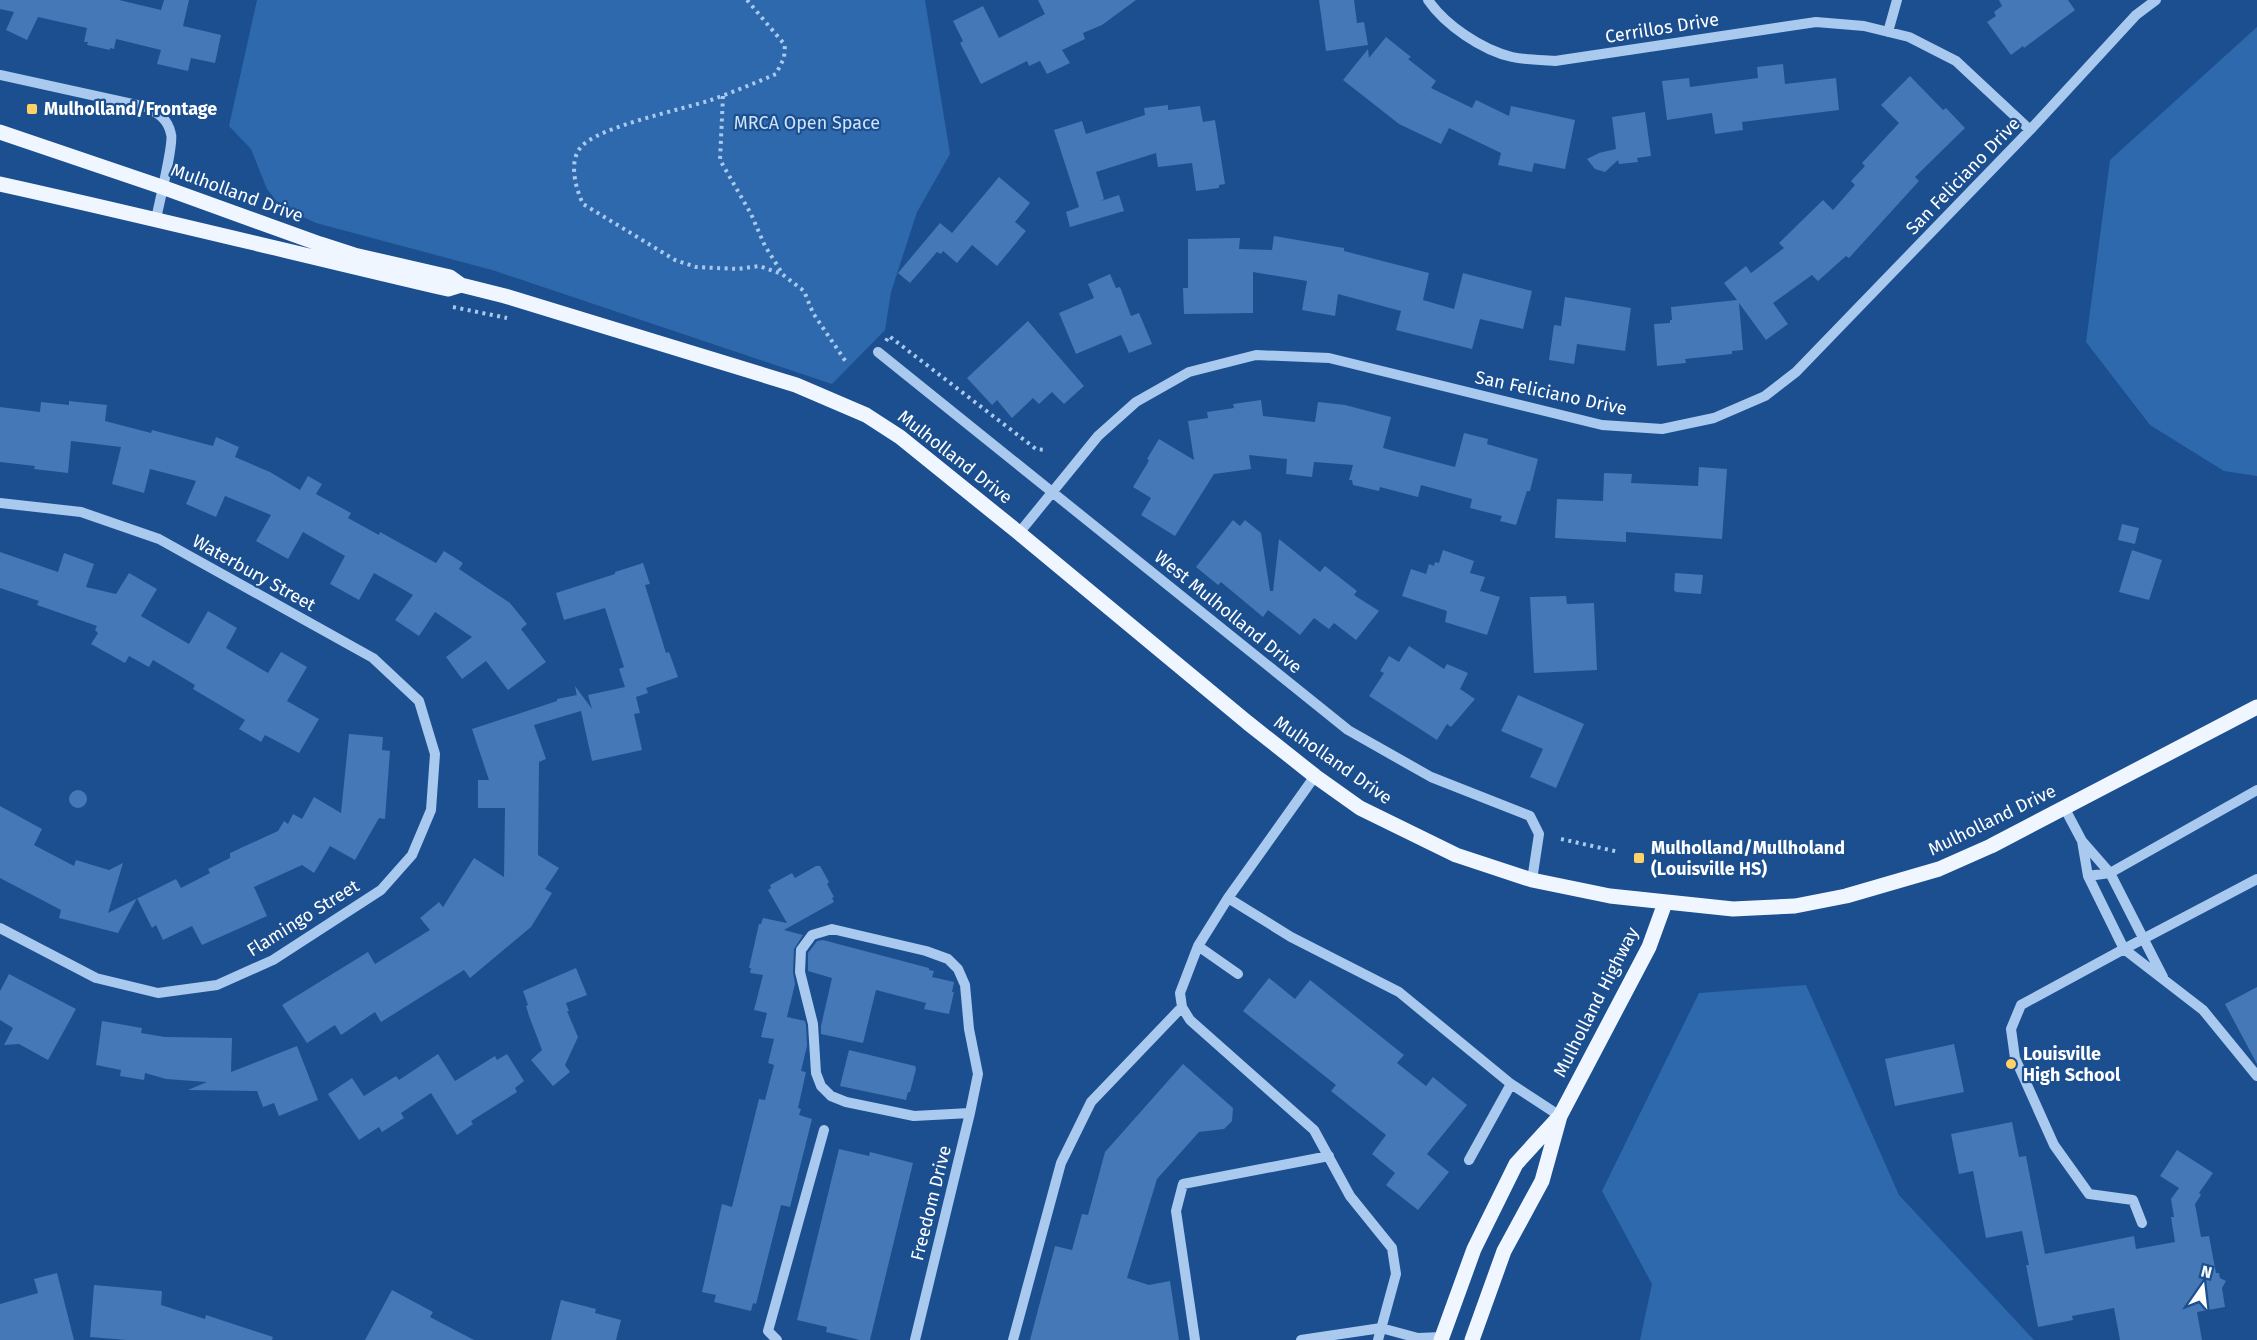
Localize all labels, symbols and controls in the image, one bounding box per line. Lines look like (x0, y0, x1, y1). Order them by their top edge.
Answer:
street label: Cerrillos Drive (1604, 8, 1720, 48)
place label: Mulholland/Frontage (44, 98, 217, 120)
marker: Mulholland/Frontage (25, 102, 39, 116)
park label: MRCA Open Space (734, 112, 880, 134)
street label: San Feliciano Drive (1901, 113, 2025, 239)
street label: Mulholland Drive (168, 159, 306, 227)
street label: San Feliciano Drive (1473, 366, 1629, 420)
street label: Mulholland Drive (893, 405, 1017, 509)
street label: Waterbury Street (188, 530, 320, 616)
street label: West Mulholland Drive (1150, 546, 1306, 678)
street label: Mulholland Drive (1270, 711, 1396, 809)
street label: Mulholland Drive (1925, 780, 2059, 860)
place label: Mulholland/Mullholand (Louisville HS) (1651, 837, 1845, 880)
marker: Mulholland/Mullholand (Louisville HS) (1632, 851, 1646, 865)
street label: Flamingo Street (243, 875, 363, 961)
street label: Mulholland Highway (1549, 923, 1643, 1081)
place label: Louisville High School (2023, 1043, 2121, 1086)
marker: Louisville High School (2004, 1057, 2018, 1071)
street label: Freedom Drive (906, 1143, 956, 1263)
north arrow (2173, 1256, 2233, 1316)
text: N (2199, 1261, 2214, 1282)

